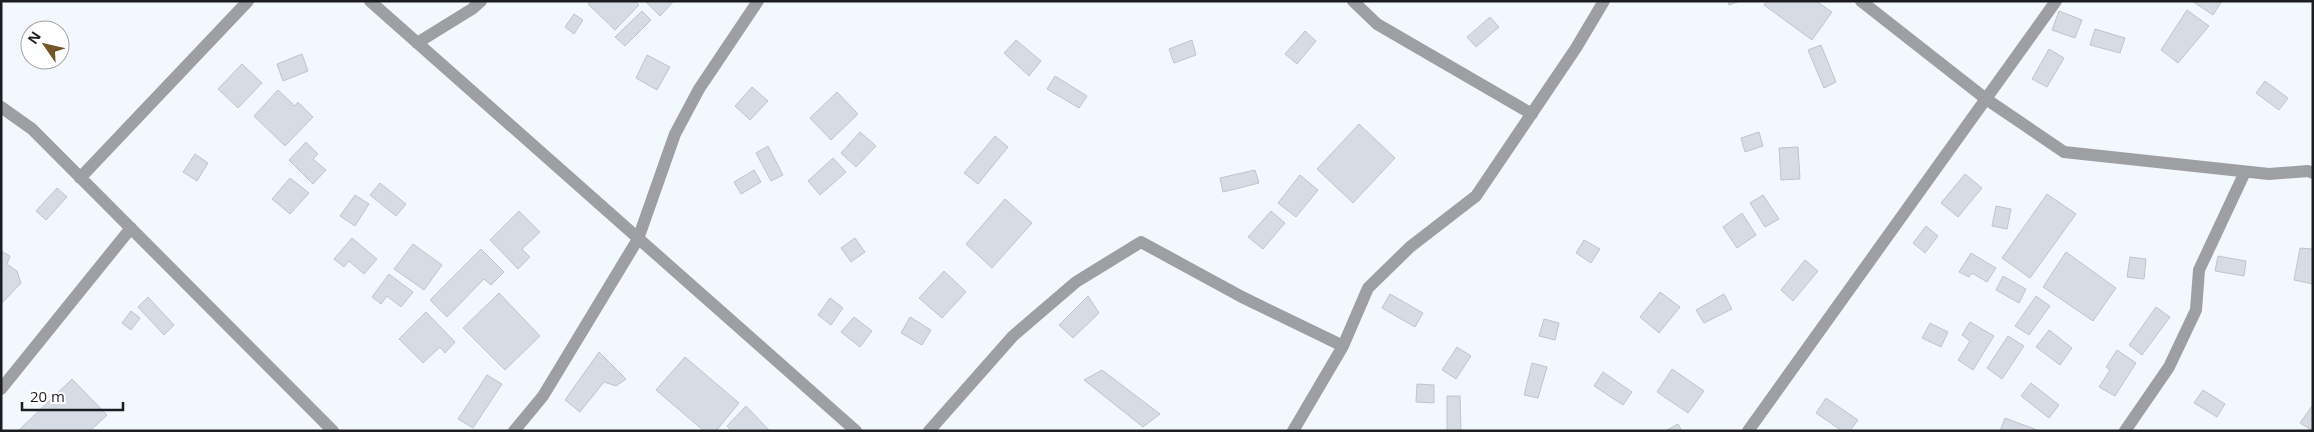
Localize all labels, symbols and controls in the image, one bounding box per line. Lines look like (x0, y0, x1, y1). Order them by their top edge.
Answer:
north arrow (20, 20, 70, 70)
text: N (23, 27, 45, 47)
scale bar (22, 380, 124, 412)
text: 20 m (30, 386, 65, 406)

